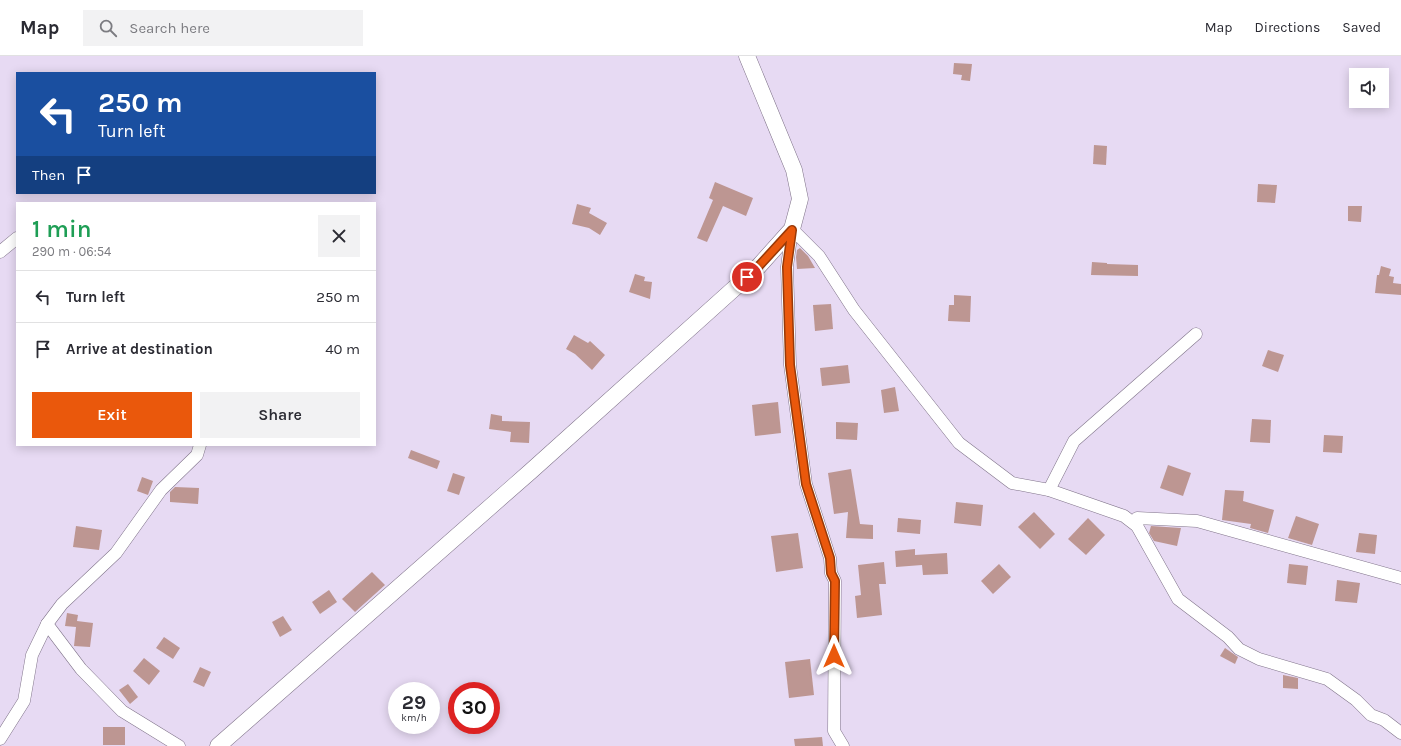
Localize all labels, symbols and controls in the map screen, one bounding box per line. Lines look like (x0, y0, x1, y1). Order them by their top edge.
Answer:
search box (83, 10, 363, 46)
text: Map (20, 17, 59, 39)
icon: search (97, 17, 119, 39)
text: Search here (129, 19, 210, 37)
text: Map (1205, 19, 1233, 36)
text: Directions (1255, 19, 1320, 36)
text: Saved (1342, 19, 1381, 36)
map controls (1349, 68, 1389, 108)
button: sound (1349, 68, 1389, 108)
text: 250 m (98, 86, 183, 119)
icon: left (32, 88, 84, 140)
text: Turn left (98, 120, 166, 142)
icon: arrive (73, 164, 95, 186)
text: Then (32, 166, 65, 184)
text: 1 min (32, 215, 92, 243)
button: close (318, 215, 360, 257)
text: 290 m · 06:54 (32, 244, 111, 259)
pin (730, 260, 764, 294)
icon: arrive (736, 266, 758, 288)
icon: left (32, 286, 54, 308)
text: Turn left (66, 288, 125, 306)
text: 250 m (316, 288, 360, 306)
icon: arrive (32, 338, 54, 360)
text: Arrive at destination (66, 340, 213, 358)
text: 40 m (325, 340, 360, 358)
button: Exit (32, 392, 192, 438)
button: Share (200, 392, 360, 438)
position arrow (813, 635, 855, 677)
speed limit sign: 30 (448, 682, 500, 734)
text: 29 (402, 691, 426, 714)
text: km/h (401, 712, 427, 724)

